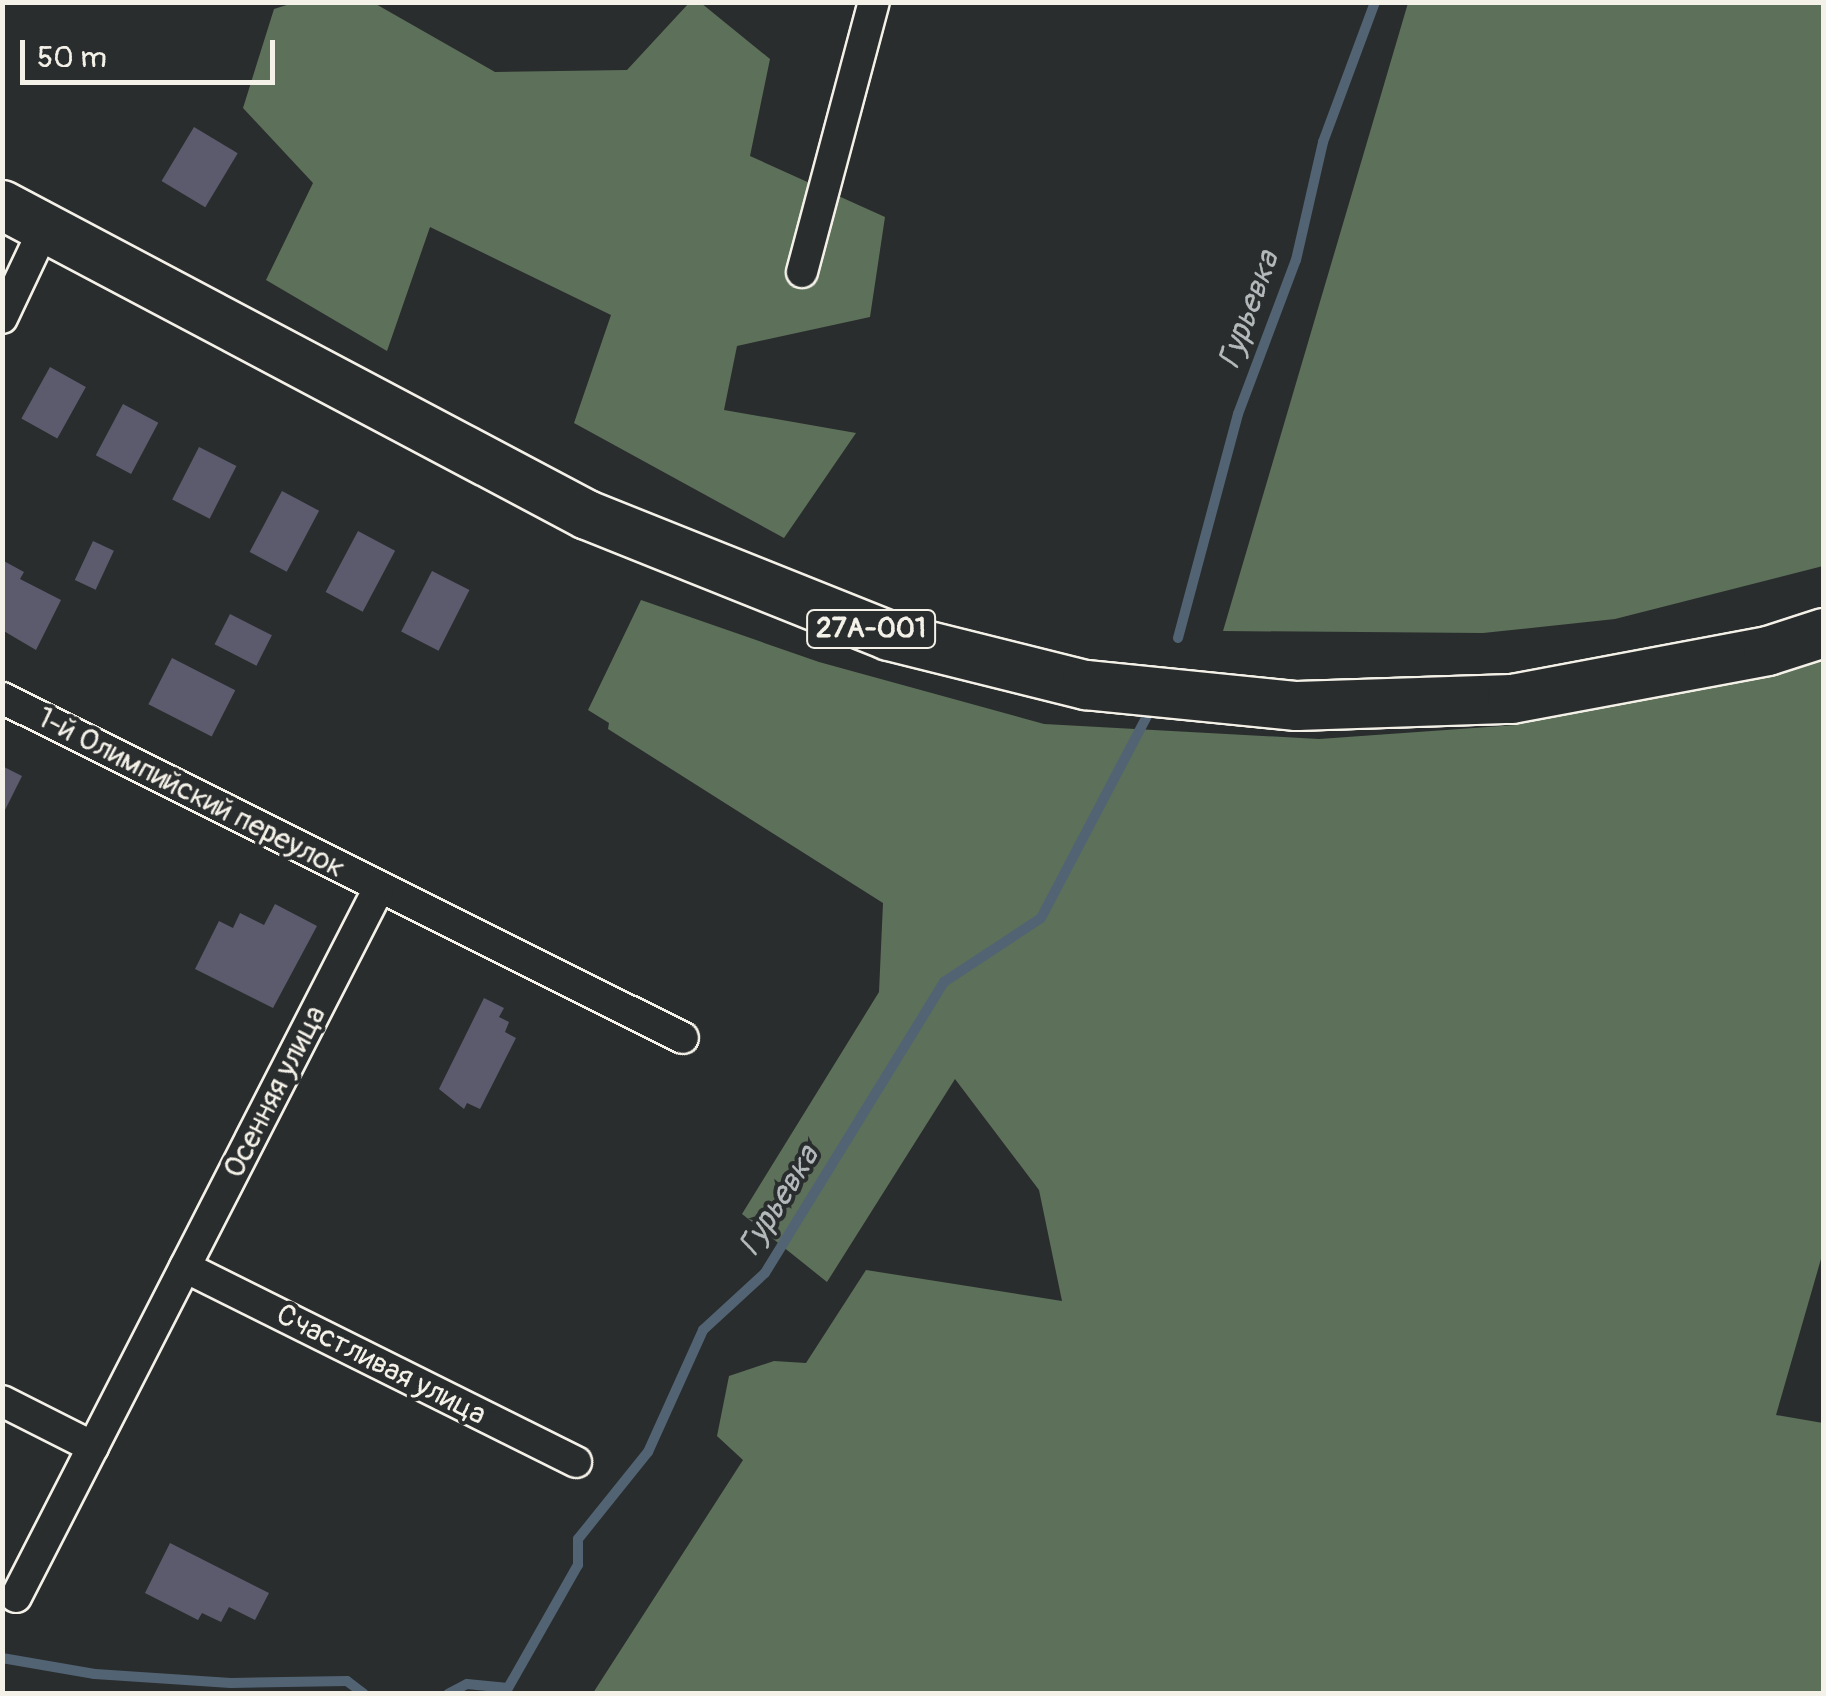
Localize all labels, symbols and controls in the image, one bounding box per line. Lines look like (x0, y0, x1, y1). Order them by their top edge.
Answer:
scale bar (25, 20, 280, 82)
text: 50 m (37, 39, 107, 76)
water label: Гурьевка (1210, 246, 1288, 374)
road number: 27А-001 (806, 606, 936, 652)
street label: 1-й Олимпийский переулок (31, 700, 351, 886)
street label: Осенняя улица (216, 1000, 334, 1184)
water label: Гурьевка (730, 1139, 828, 1263)
street label: Счастливая улица (270, 1297, 492, 1433)

